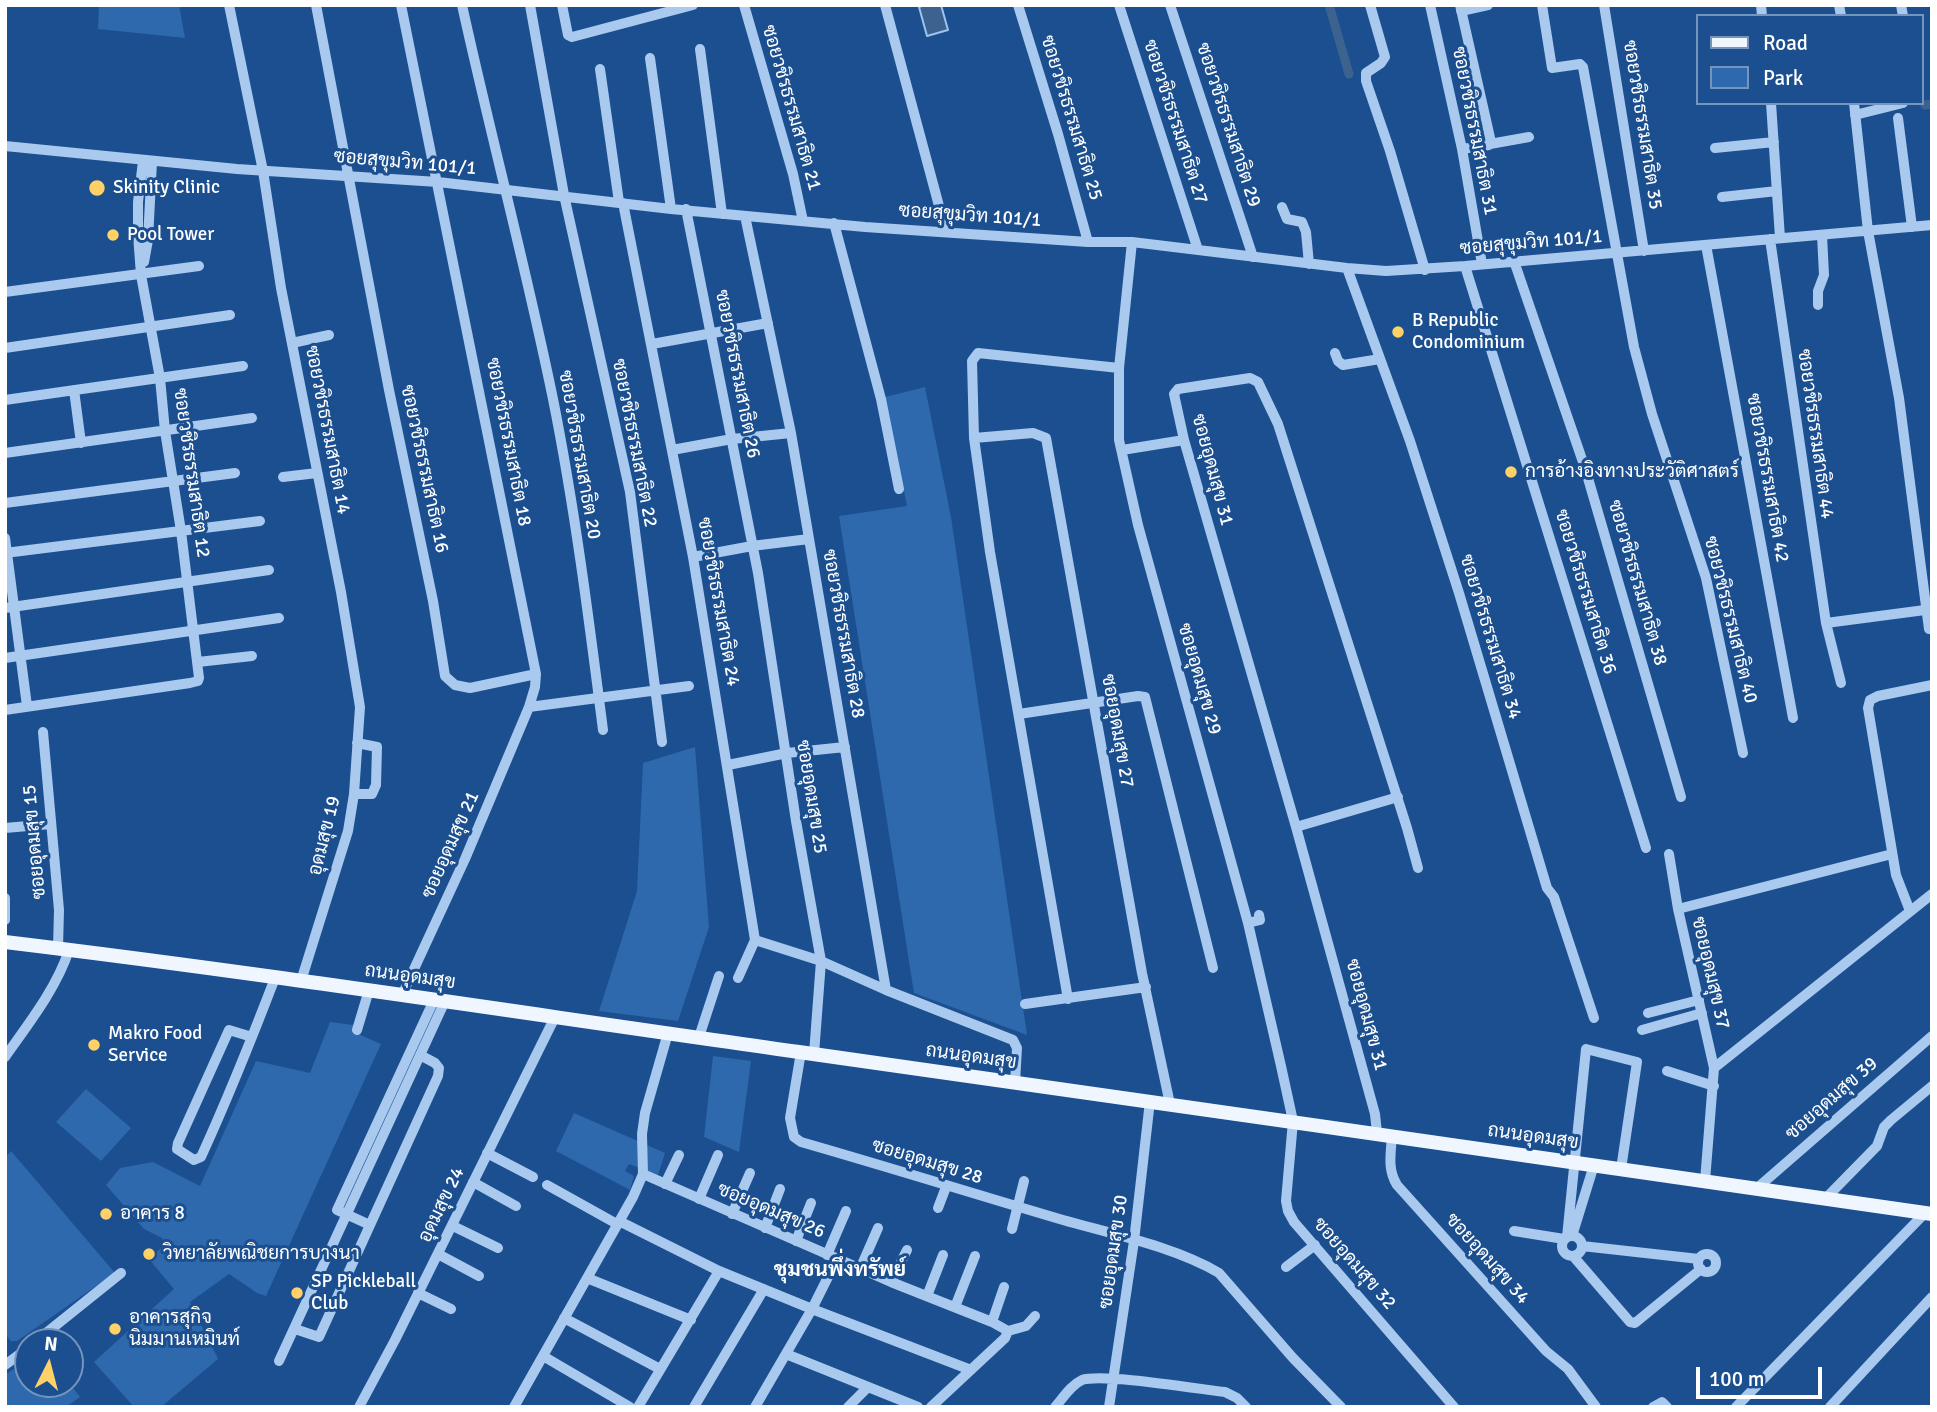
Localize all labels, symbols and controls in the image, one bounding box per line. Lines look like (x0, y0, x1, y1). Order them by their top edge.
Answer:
legend (1696, 14, 1923, 105)
street label: ซอยวชิรธรรมสาธิต 21 (756, 23, 826, 193)
text: Road (1763, 30, 1808, 56)
street label: ซอยวชิรธรรมสาธิต 25 (1035, 33, 1107, 203)
street label: ซอยวชิรธรรมสาธิต 27 (1138, 37, 1212, 207)
street label: ซอยวชิรธรรมสาธิต 35 (1617, 39, 1667, 211)
street label: ซอยวชิรธรรมสาธิต 29 (1191, 40, 1265, 210)
street label: ซอยวชิรธรรมสาธิต 31 (1446, 45, 1502, 217)
text: Park (1763, 65, 1803, 91)
street label: ซอยสุขุมวิท 101/1 (333, 145, 477, 181)
place label: Skinity Clinic (113, 177, 220, 199)
marker: Skinity Clinic (87, 178, 107, 198)
street label: ซอยสุขุมวิท 101/1 (898, 200, 1042, 232)
place label: Pool Tower (127, 224, 214, 246)
street label: ซอยสุขุมวิท 101/1 (1459, 225, 1603, 261)
marker: Pool Tower (105, 227, 121, 243)
street label: ซอยวชิรธรรมสาธิต 26 (709, 288, 765, 460)
place label: B Republic Condominium (1412, 310, 1525, 354)
marker: B Republic Condominium (1390, 324, 1406, 340)
street label: ซอยวชิรธรรมสาธิต 14 (299, 344, 355, 516)
street label: ซอยวชิรธรรมสาธิต 44 (1792, 348, 1838, 520)
street label: ซอยวชิรธรรมสาธิต 18 (480, 356, 536, 528)
street label: ซอยวชิรธรรมสาธิต 22 (606, 357, 662, 529)
street label: ซอยวชิรธรรมสาธิต 20 (553, 369, 605, 541)
street label: ซอยวชิรธรรมสาธิต 16 (395, 383, 453, 555)
street label: ซอยวชิรธรรมสาธิต 12 (168, 387, 214, 559)
street label: ซอยวชิรธรรมสาธิต 42 (1741, 392, 1793, 564)
street label: ซอยอุดมสุข 31 (1186, 412, 1238, 528)
place label: การอ้างอิงทางประวัติศาสตร์ (1525, 461, 1739, 483)
marker: การอ้างอิงทางประวัติศาสตร์ (1503, 464, 1519, 480)
street label: ซอยวชิรธรรมสาธิต 38 (1602, 498, 1672, 668)
street label: ซอยวชิรธรรมสาธิต 36 (1549, 507, 1621, 677)
street label: ซอยวชิรธรรมสาธิต 24 (692, 516, 744, 688)
street label: ซอยวชิรธรรมสาธิต 40 (1698, 534, 1762, 706)
street label: ซอยวชิรธรรมสาธิต 28 (817, 548, 869, 720)
street label: ซอยวชิรธรรมสาธิต 34 (1454, 552, 1526, 722)
street label: ซอยอุดมสุข 29 (1172, 621, 1226, 737)
street label: ซอยอุดมสุข 27 (1096, 672, 1138, 790)
street label: ซอยอุดมสุข 25 (791, 739, 831, 855)
street label: ซอยอุดมสุข 15 (19, 784, 51, 900)
street label: ซอยอุดมสุข 21 (417, 788, 485, 902)
street label: อุดมสุข 19 (304, 794, 346, 878)
street label: ซอยอุดมสุข 37 (1686, 915, 1734, 1031)
street label: ซอยอุดมสุข 31 (1340, 957, 1392, 1073)
street label: ถนนอุดมสุข (363, 959, 457, 995)
place label: Makro Food Service (108, 1023, 202, 1067)
marker: Makro Food Service (86, 1037, 102, 1053)
street label: ถนนอุดมสุข (924, 1039, 1018, 1075)
street label: ซอยอุดมสุข 39 (1781, 1053, 1883, 1145)
street label: ถนนอุดมสุข (1486, 1119, 1580, 1155)
street label: ซอยอุดมสุข 28 (869, 1134, 985, 1190)
street label: อุดมสุข 24 (414, 1164, 470, 1246)
street label: ซอยอุดมสุข 26 (714, 1178, 828, 1244)
street label: ซอยอุดมสุข 30 (1095, 1194, 1133, 1310)
place label: อาคาร 8 (120, 1203, 185, 1225)
marker: อาคาร 8 (98, 1206, 114, 1222)
street label: ซอยอุดมสุข 34 (1440, 1209, 1534, 1309)
street label: ซอยอุดมสุข 32 (1308, 1213, 1400, 1315)
place label: วิทยาลัยพณิชยการบางนา (163, 1243, 360, 1265)
marker: วิทยาลัยพณิชยการบางนา (141, 1246, 157, 1262)
district label: ชุมชนพึ่งทรัพย์ (774, 1257, 906, 1283)
place label: SP Pickleball Club (311, 1271, 416, 1315)
marker: SP Pickleball Club (289, 1285, 305, 1301)
place label: อาคารสุกิจ นิมมานเหมินท์ (129, 1307, 240, 1351)
marker: อาคารสุกิจ นิมมานเหมินท์ (107, 1321, 123, 1337)
north arrow (14, 1328, 84, 1398)
text: N (43, 1331, 59, 1357)
scale bar (1699, 1352, 1825, 1396)
text: 100 m (1709, 1366, 1764, 1392)

